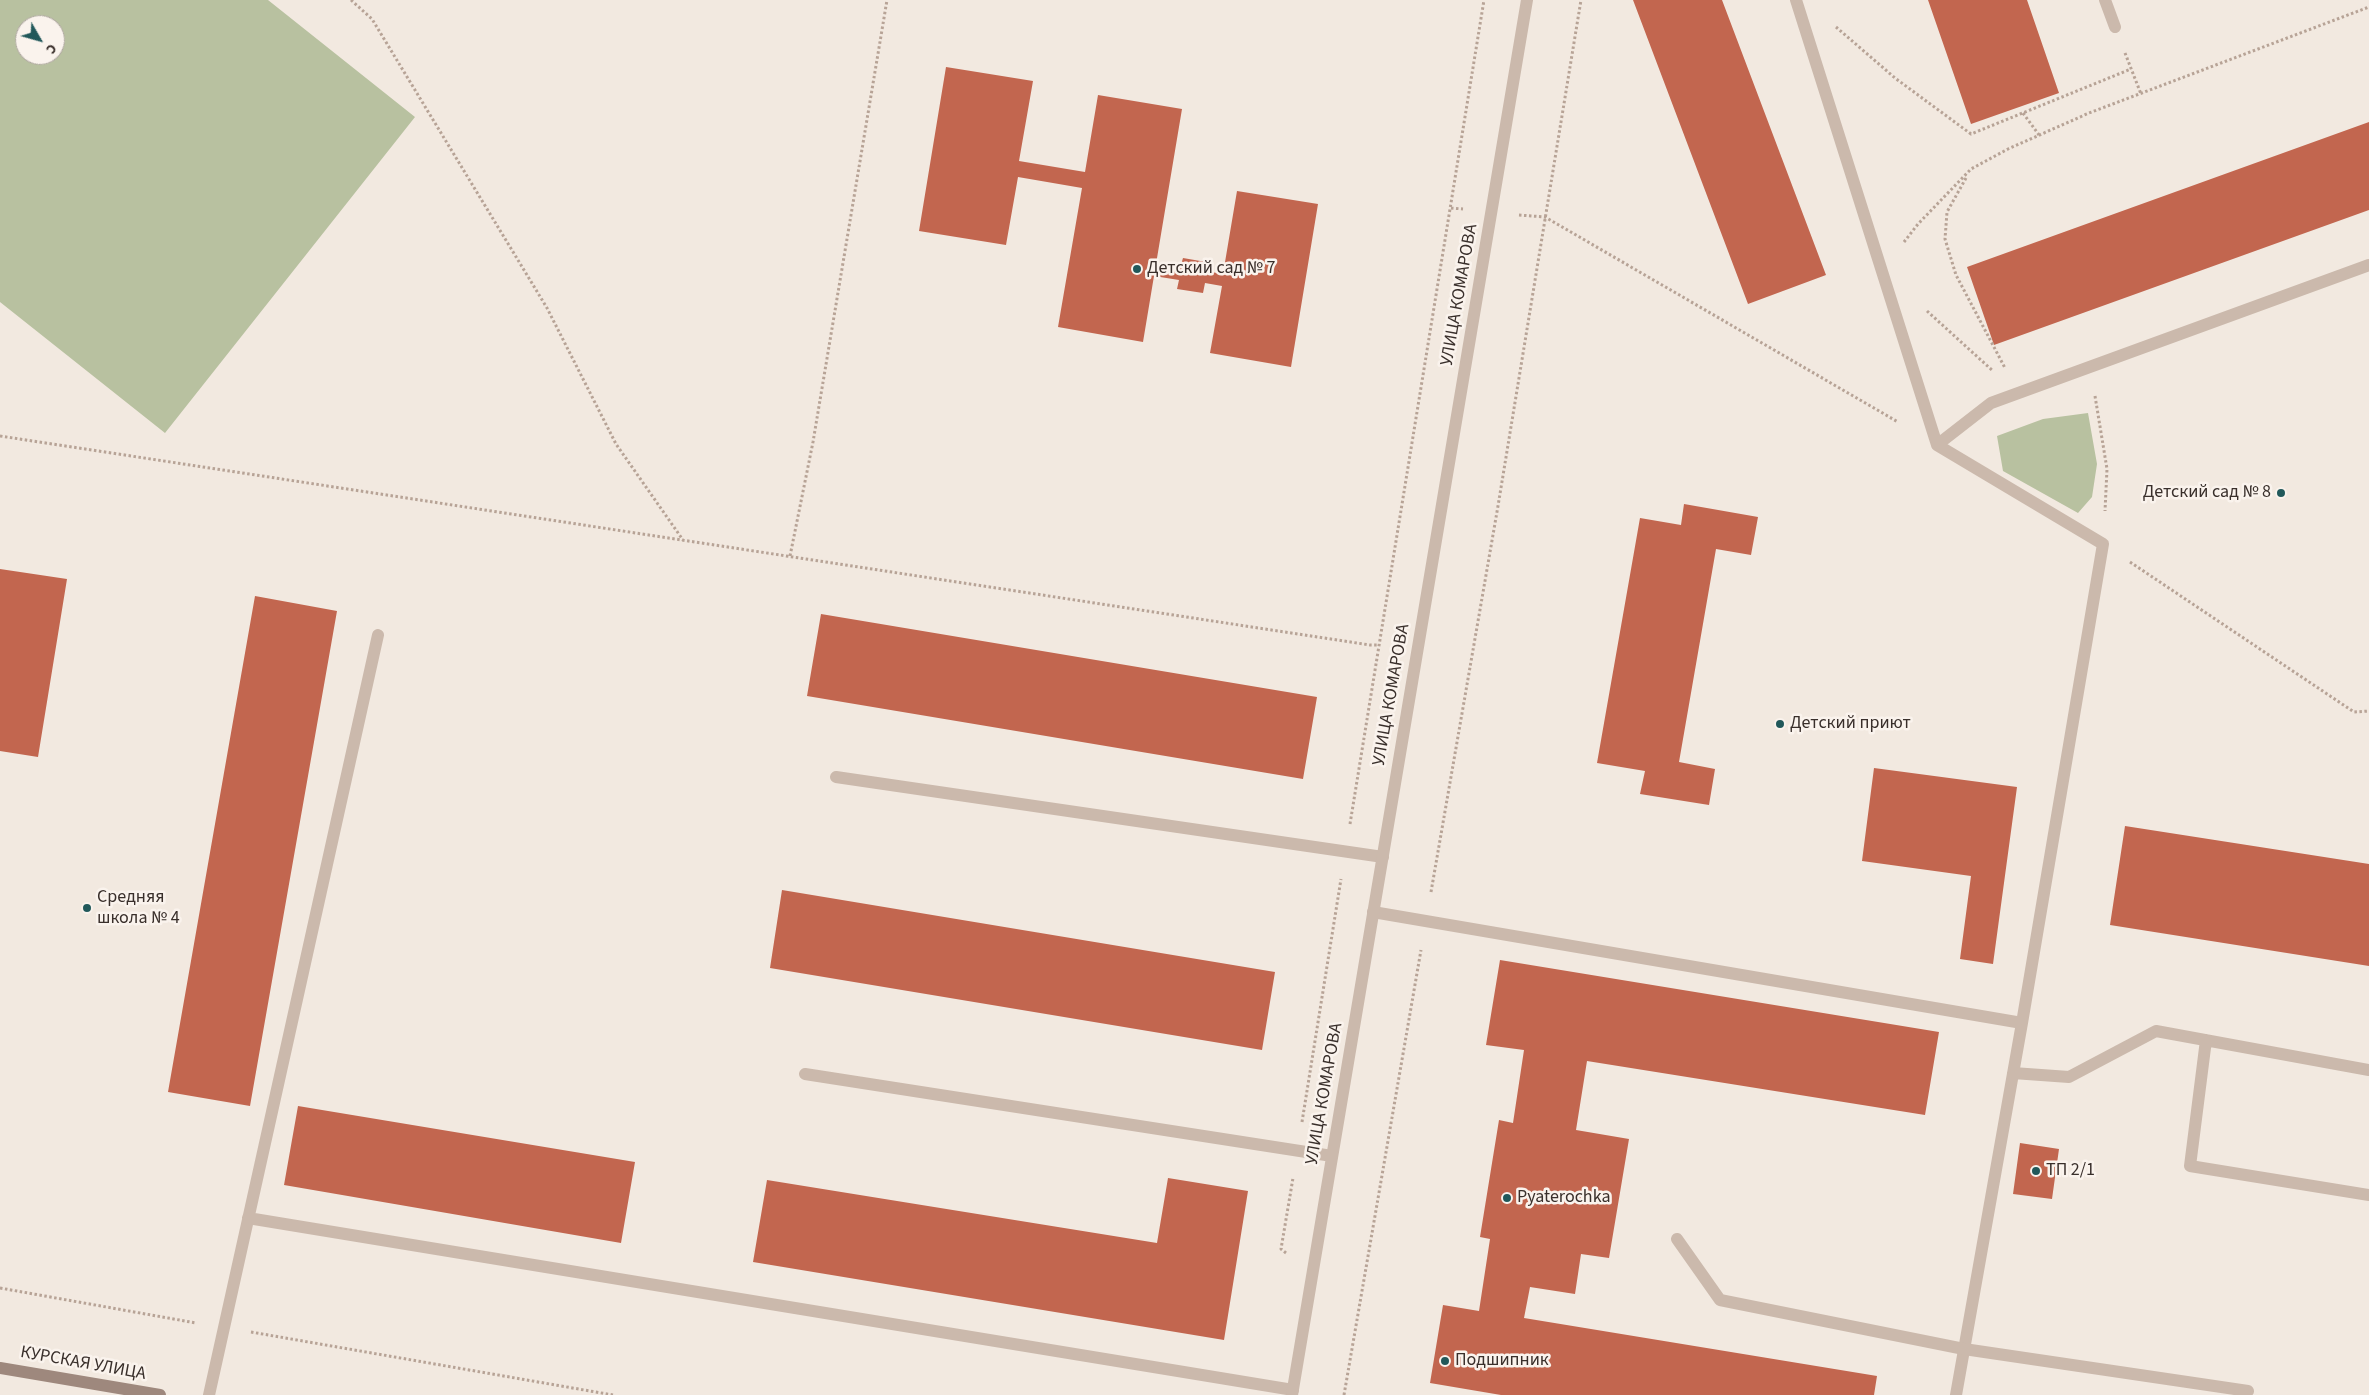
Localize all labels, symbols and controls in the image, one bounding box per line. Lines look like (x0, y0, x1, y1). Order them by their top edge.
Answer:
north arrow (15, 15, 65, 65)
text: С (41, 39, 61, 58)
street label: УЛИЦА КОМАРОВА (1437, 222, 1483, 368)
place label: Детский сад № 7 (1147, 258, 1275, 280)
marker: Детский сад № 7 (1131, 263, 1143, 275)
place label: Детский сад № 8 (2143, 482, 2271, 504)
marker: Детский сад № 8 (2275, 487, 2287, 499)
street label: УЛИЦА КОМАРОВА (1369, 622, 1415, 768)
place label: Детский приют (1790, 713, 1911, 735)
marker: Детский приют (1774, 718, 1786, 730)
place label: Средняя школа № 4 (97, 887, 180, 930)
marker: Средняя школа № 4 (81, 902, 93, 914)
street label: УЛИЦА КОМАРОВА (1302, 1021, 1348, 1167)
place label: ТП 2/1 (2046, 1160, 2095, 1182)
marker: ТП 2/1 (2030, 1165, 2042, 1177)
place label: Pyaterochka (1517, 1187, 1610, 1209)
marker: Pyaterochka (1501, 1192, 1513, 1204)
street label: КУРСКАЯ УЛИЦА (19, 1342, 147, 1386)
place label: Подшипник (1455, 1350, 1549, 1372)
marker: Подшипник (1439, 1355, 1451, 1367)

